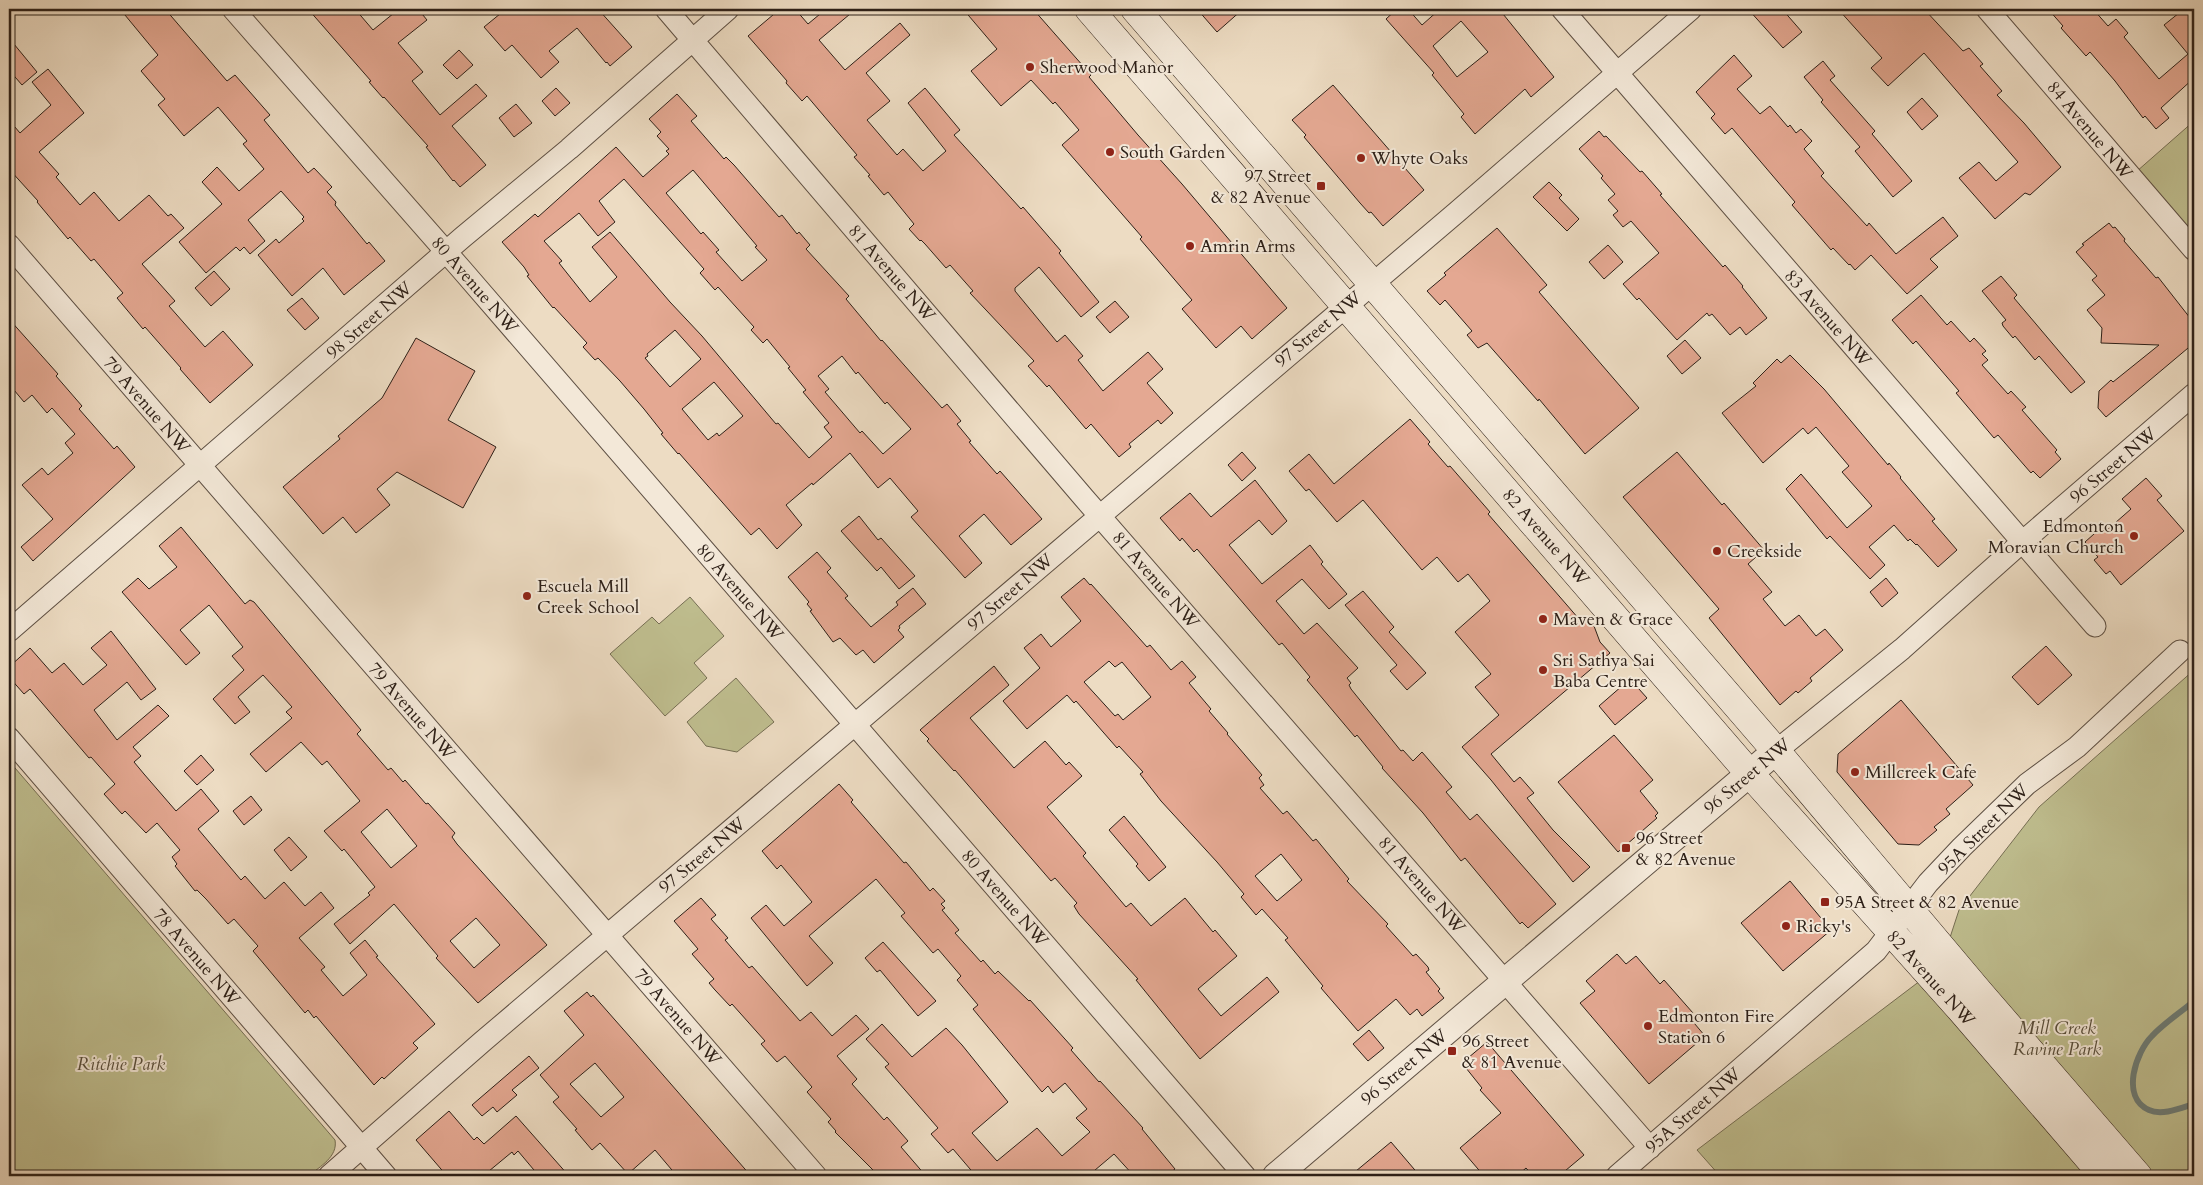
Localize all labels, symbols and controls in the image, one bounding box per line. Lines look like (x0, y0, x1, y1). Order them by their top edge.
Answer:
place label: Sherwood Manor (1040, 55, 1174, 80)
marker: Sherwood Manor (1024, 61, 1036, 73)
street label: 84 Avenue NW (2041, 76, 2138, 185)
place label: South Garden (1120, 140, 1226, 165)
marker: South Garden (1104, 146, 1116, 158)
place label: Whyte Oaks (1370, 146, 1468, 171)
marker: Whyte Oaks (1355, 152, 1367, 164)
place label: 97 Street & 82 Avenue (1211, 164, 1311, 210)
marker: 97 Street & 82 Avenue (1315, 180, 1327, 192)
street label: 81 Avenue NW (842, 219, 941, 328)
street label: 80 Avenue NW (425, 231, 524, 340)
place label: Amrin Arms (1200, 234, 1295, 259)
marker: Amrin Arms (1184, 240, 1196, 252)
street label: 83 Avenue NW (1778, 264, 1877, 373)
street label: 98 Street NW (321, 276, 418, 365)
street label: 97 Street NW (1269, 285, 1367, 373)
street label: 79 Avenue NW (97, 351, 196, 460)
street label: 96 Street NW (2064, 421, 2162, 509)
street label: 82 Avenue NW (1496, 483, 1595, 592)
place label: Edmonton Moravian Church (1988, 514, 2125, 560)
street label: 81 Avenue NW (1106, 526, 1205, 635)
marker: Edmonton Moravian Church (2128, 530, 2140, 542)
street label: 80 Avenue NW (690, 538, 789, 647)
place label: Creekside (1727, 539, 1802, 564)
marker: Creekside (1711, 545, 1723, 557)
street label: 97 Street NW (962, 548, 1059, 637)
place label: Escuela Mill Creek School (537, 574, 640, 620)
marker: Escuela Mill Creek School (521, 590, 533, 602)
place label: Maven & Grace (1553, 607, 1673, 632)
marker: Maven & Grace (1537, 613, 1549, 625)
place label: Sri Sathya Sai Baba Centre (1553, 648, 1655, 694)
street label: 79 Avenue NW (362, 657, 461, 766)
marker: Sri Sathya Sai Baba Centre (1537, 664, 1549, 676)
street label: 96 Street NW (1698, 732, 1796, 820)
place label: Millcreek Cafe (1865, 760, 1977, 785)
marker: Millcreek Cafe (1849, 766, 1861, 778)
street label: 95A Street NW (1932, 778, 2035, 880)
street label: 97 Street NW (653, 811, 751, 899)
place label: 96 Street & 82 Avenue (1636, 826, 1736, 872)
street label: 81 Avenue NW (1372, 831, 1471, 940)
marker: 96 Street & 82 Avenue (1620, 842, 1632, 854)
street label: 80 Avenue NW (955, 844, 1054, 953)
place label: 95A Street & 82 Avenue (1835, 890, 2019, 915)
marker: 95A Street & 82 Avenue (1819, 896, 1831, 908)
street label: 78 Avenue NW (147, 903, 246, 1012)
place label: Ricky's (1796, 914, 1851, 939)
marker: Ricky's (1780, 920, 1792, 932)
street label: 82 Avenue NW (1881, 925, 1981, 1032)
street label: 79 Avenue NW (628, 963, 727, 1072)
place label: Edmonton Fire Station 6 (1658, 1004, 1774, 1050)
park label: Mill Creek Ravine Park (2013, 1016, 2101, 1062)
marker: Edmonton Fire Station 6 (1642, 1020, 1654, 1032)
street label: 96 Street NW (1355, 1023, 1453, 1111)
place label: 96 Street & 81 Avenue (1462, 1029, 1562, 1075)
marker: 96 Street & 81 Avenue (1446, 1045, 1458, 1057)
park label: Ritchie Park (77, 1052, 165, 1077)
street label: 95A Street NW (1640, 1062, 1747, 1159)

